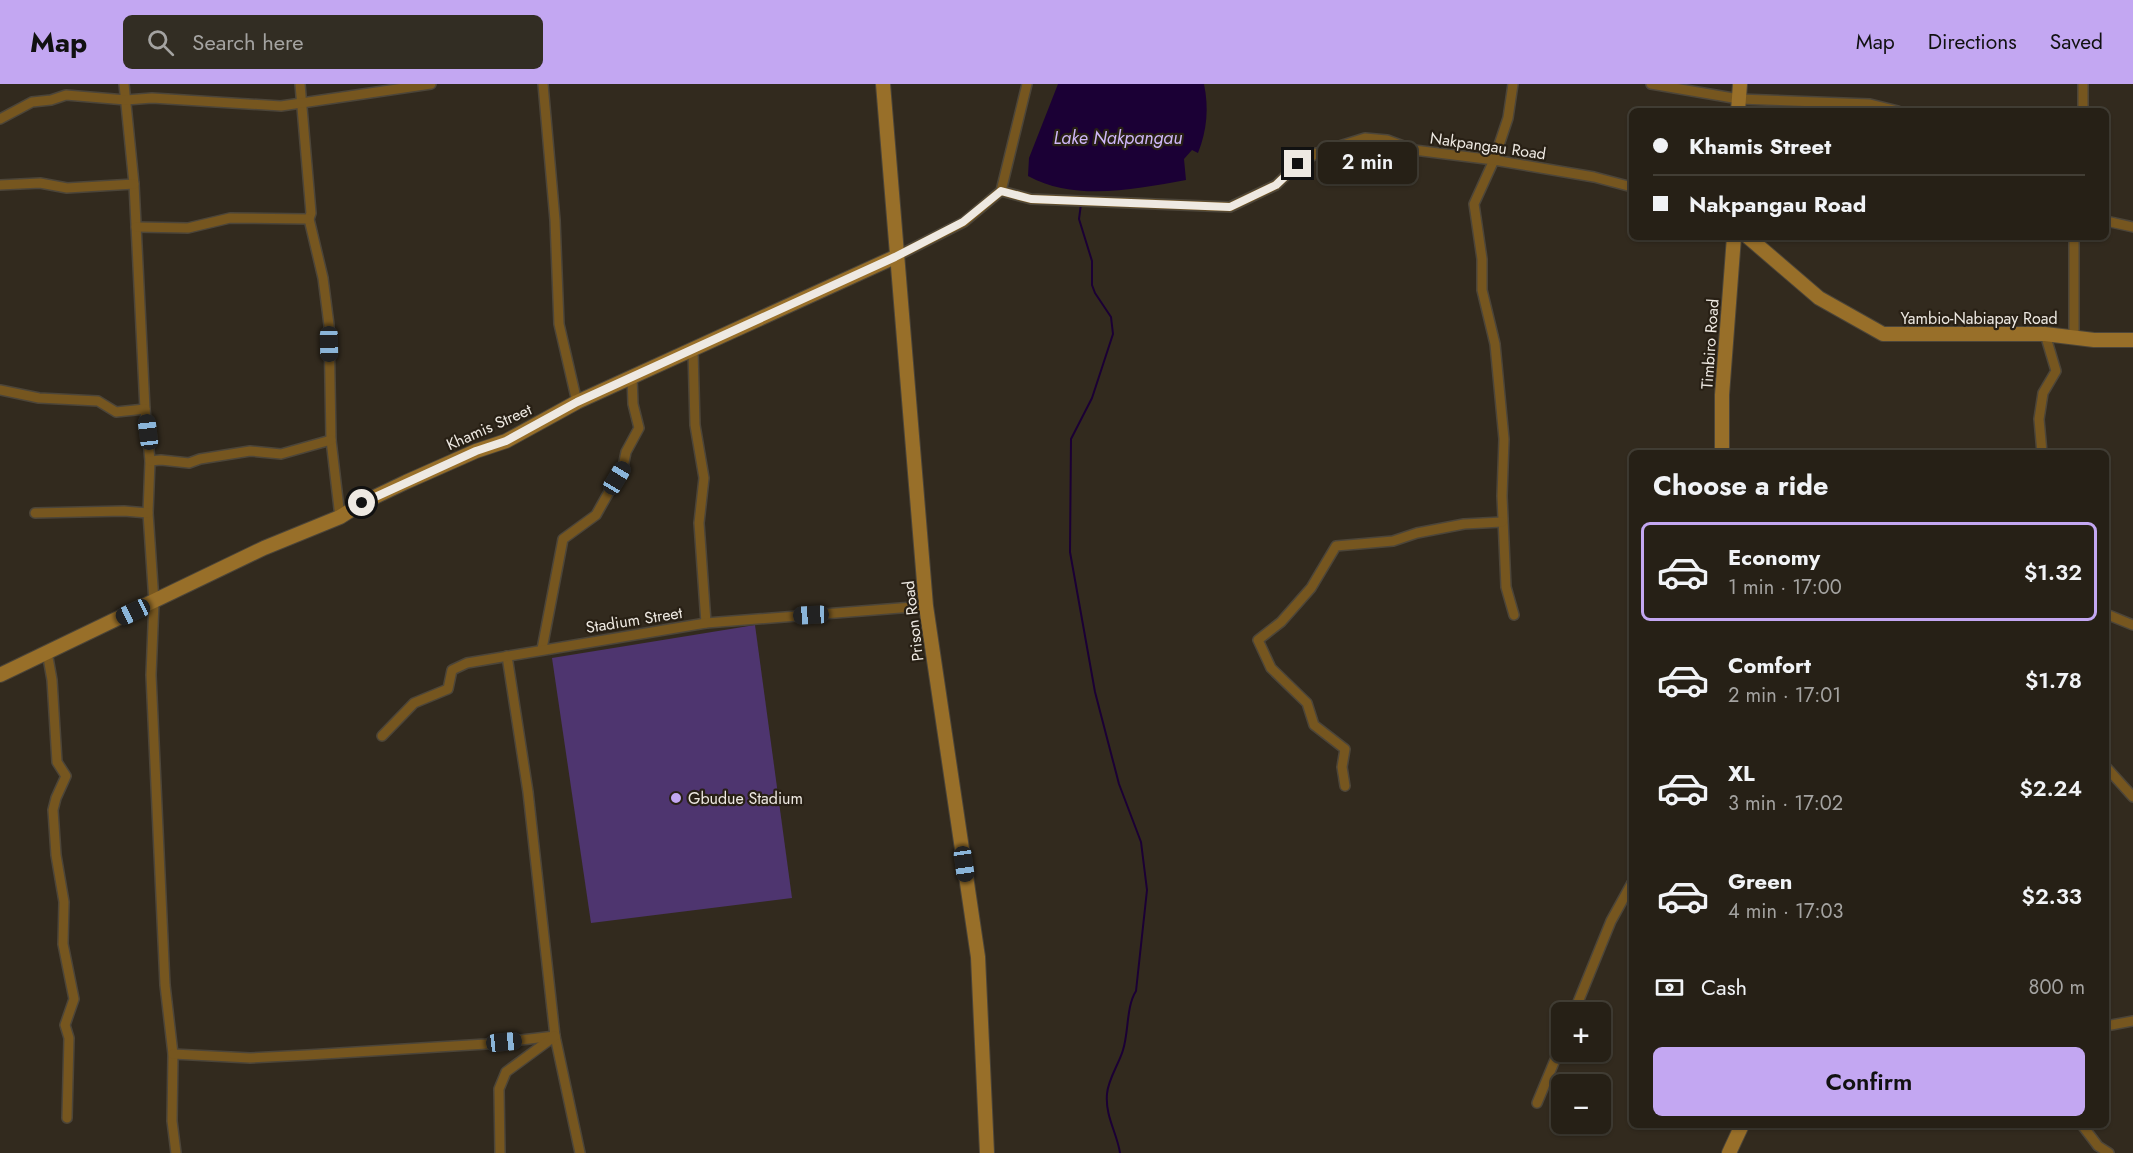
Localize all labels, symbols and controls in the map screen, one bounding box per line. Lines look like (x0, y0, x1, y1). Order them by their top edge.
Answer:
search box (123, 15, 543, 69)
text: Map (30, 22, 87, 63)
icon: search (144, 26, 177, 59)
text: Search here (192, 26, 304, 58)
text: Map (1856, 27, 1895, 57)
text: Directions (1928, 27, 2017, 57)
text: Saved (2050, 27, 2103, 57)
water label: Lake Nakpangau (1054, 125, 1182, 151)
street label: Nakpangau Road (1429, 126, 1547, 166)
text: Khamis Street (1689, 130, 1831, 162)
callout: 2 min (1319, 143, 1418, 185)
text: 2 min (1342, 148, 1393, 177)
route end (1284, 150, 1311, 177)
text: Nakpangau Road (1689, 188, 1866, 220)
street label: Timbiro Road (1695, 298, 1725, 390)
street label: Yambio-Nabiapay Road (1900, 307, 2058, 330)
car (320, 326, 338, 362)
street label: Khamis Street (443, 398, 535, 456)
car (137, 413, 159, 451)
car (600, 458, 634, 498)
text: Choose a ride (1653, 466, 1828, 505)
route start (348, 489, 375, 516)
text: Economy (1728, 541, 1820, 573)
icon: car (1656, 545, 1710, 599)
text: $1.32 (2024, 556, 2082, 588)
text: 1 min · 17:00 (1728, 573, 1842, 602)
street label: Prison Road (897, 579, 929, 663)
car (113, 596, 153, 628)
street label: Stadium Street (584, 601, 684, 639)
car (793, 605, 829, 625)
text: Comfort (1728, 649, 1811, 681)
icon: car (1656, 653, 1710, 707)
text: $1.78 (2025, 664, 2082, 696)
text: 2 min · 17:01 (1728, 681, 1841, 710)
text: XL (1728, 757, 1755, 789)
icon: car (1656, 761, 1710, 815)
text: $2.24 (2019, 772, 2082, 804)
place label: Gbudue Stadium (688, 787, 803, 810)
text: 3 min · 17:02 (1728, 789, 1843, 818)
marker: Gbudue Stadium (669, 791, 683, 805)
car (953, 845, 975, 883)
text: Green (1728, 865, 1792, 897)
icon: car (1656, 869, 1710, 923)
text: $2.33 (2022, 880, 2082, 912)
text: 4 min · 17:03 (1728, 897, 1843, 926)
icon: cash (1653, 971, 1686, 1004)
text: Cash (1701, 971, 1747, 1003)
text: 800 m (2028, 973, 2085, 1002)
map controls (1551, 1002, 1611, 1134)
button: + (1551, 1002, 1611, 1062)
car (485, 1031, 523, 1053)
button: Confirm (1653, 1047, 2085, 1116)
button: − (1551, 1074, 1611, 1134)

